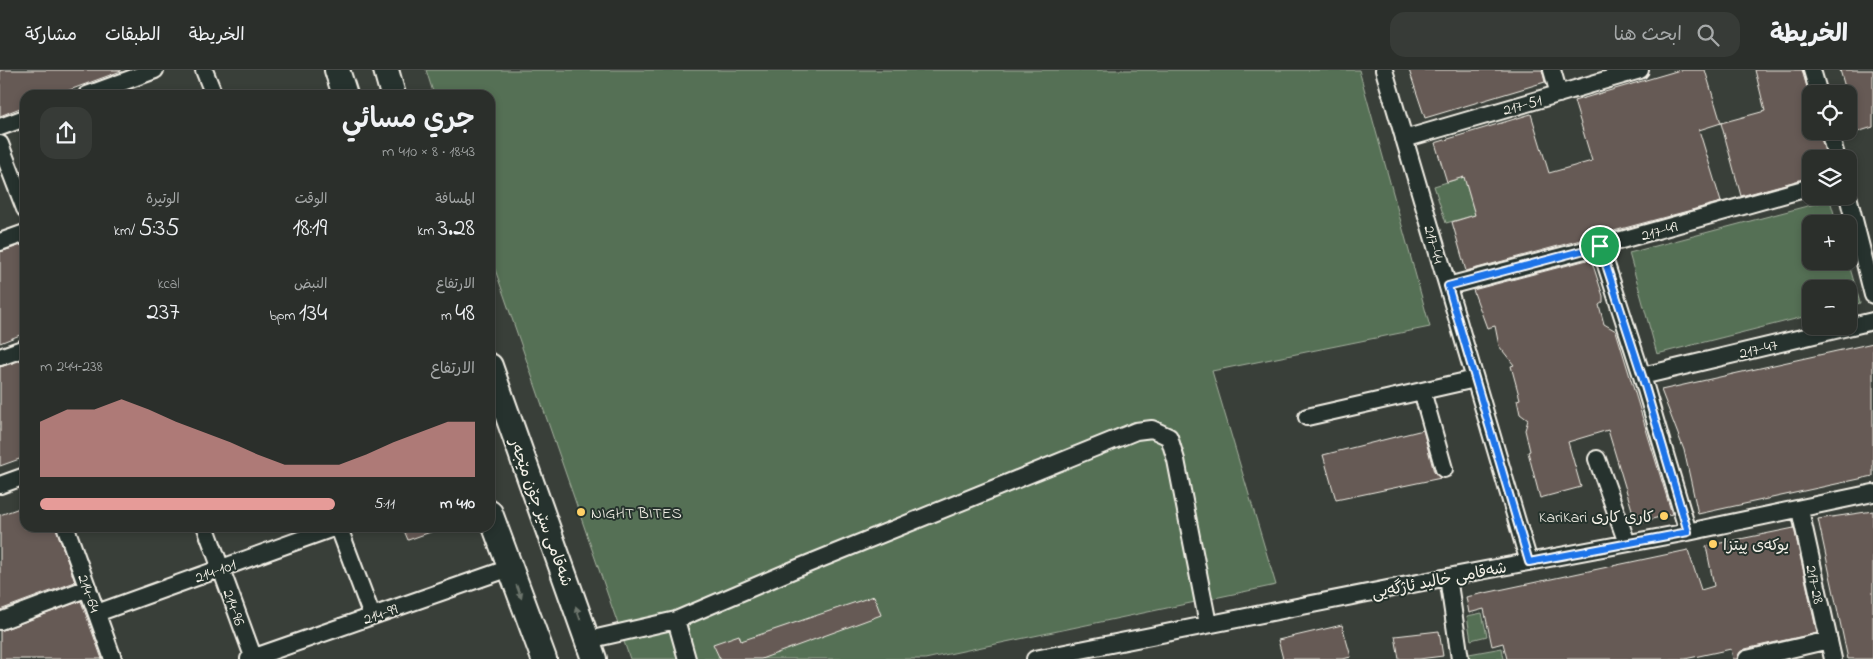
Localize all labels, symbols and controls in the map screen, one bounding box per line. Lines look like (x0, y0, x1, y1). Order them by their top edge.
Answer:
search box (1390, 12, 1740, 57)
text: الخريطة (1770, 18, 1848, 53)
icon: search (1694, 21, 1722, 49)
text: ابحث هنا (1614, 22, 1682, 49)
text: مشاركة (25, 23, 77, 49)
text: الطبقات (105, 23, 161, 49)
text: الخريطة (189, 23, 245, 49)
map controls (1802, 85, 1857, 335)
button: locate (1802, 85, 1857, 140)
street label: 217-51 (1500, 89, 1545, 123)
text: جري مسائي (342, 100, 475, 141)
button: share (40, 107, 92, 159)
text: 18:43 · 8 × 410 m (382, 140, 475, 164)
button: layers (1802, 150, 1857, 205)
text: الوتيرة (146, 189, 180, 210)
text: الوقت (295, 189, 327, 210)
text: المسافة (435, 189, 475, 210)
text: 5:35 (139, 211, 180, 247)
text: 18:19 (292, 211, 327, 247)
text: 3.28 (438, 211, 475, 247)
street label: 217-49 (1638, 215, 1681, 249)
button: + (1802, 215, 1857, 270)
text: /km (114, 221, 139, 242)
text: km (417, 221, 438, 242)
street label: 217-44 (1416, 223, 1450, 267)
pin (1579, 225, 1621, 267)
icon: arrive (1586, 232, 1614, 260)
text: kcal (157, 274, 180, 295)
text: النبض (294, 274, 327, 295)
text: الارتفاع (436, 274, 475, 295)
button: − (1802, 280, 1857, 335)
text: 237 (147, 295, 180, 331)
text: 134 (299, 296, 327, 332)
text: 48 (455, 296, 475, 332)
text: bpm (269, 306, 299, 327)
text: m (441, 306, 455, 327)
street label: 217-47 (1737, 334, 1781, 366)
text: 238–244 m (40, 355, 103, 379)
text: الارتفاع (430, 357, 475, 381)
street label: شەقامی سێر جۆن مێجەر (502, 433, 578, 590)
text: 5:11 (374, 492, 395, 516)
text: 410 m (440, 492, 475, 516)
place label: NIGHT BITES (591, 502, 682, 526)
marker: NIGHT BITES (575, 506, 587, 518)
place label: KariKari کاری کاری (1539, 506, 1654, 530)
marker: KariKari کاری کاری (1658, 510, 1670, 522)
place label: یوکەی پیتزا (1723, 534, 1789, 558)
marker: یوکەی پیتزا (1707, 538, 1719, 550)
street label: 214-101 (192, 553, 240, 590)
street label: شەقامی خالید ئاژگەیی (1370, 556, 1509, 606)
street label: 217-28 (1798, 563, 1830, 606)
street label: 214-64 (70, 571, 106, 617)
one-way arrow (515, 585, 523, 600)
street label: 214-96 (215, 586, 251, 629)
street label: 214-99 (360, 598, 401, 632)
one-way arrow (574, 605, 582, 620)

